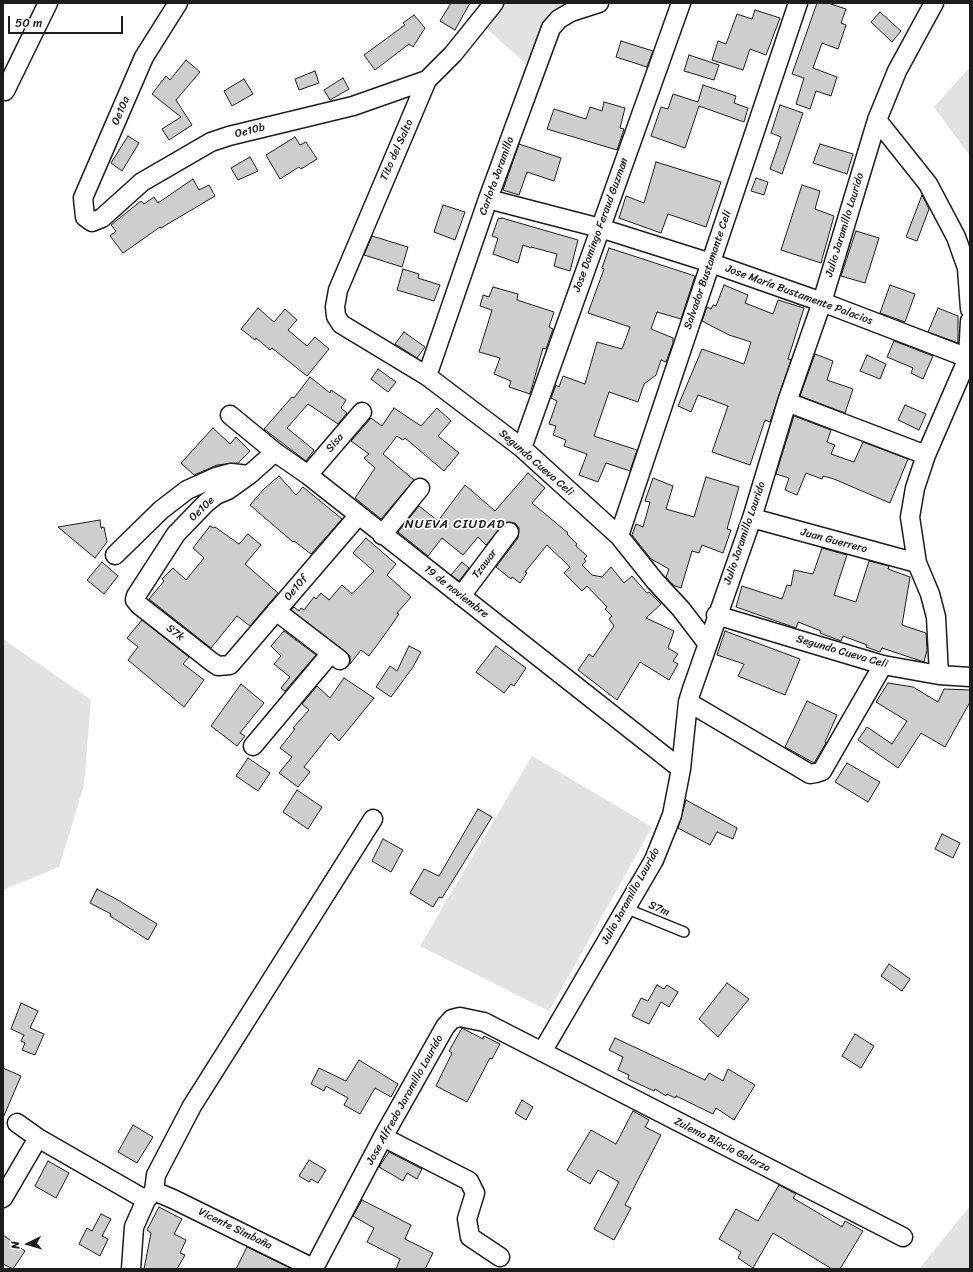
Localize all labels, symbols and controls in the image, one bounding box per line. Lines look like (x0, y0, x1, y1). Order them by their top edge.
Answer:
scale bar (10, 8, 125, 34)
text: 50 m (15, 12, 42, 34)
street label: Oe10a (109, 95, 133, 127)
street label: Tito del Salto (378, 117, 416, 183)
street label: Oe10b (234, 121, 266, 141)
street label: Carlota Jaramillo (477, 135, 517, 217)
street label: Jose Domingo Feraud Guzman (571, 156, 631, 294)
street label: Julio Jaramillo Laurido (823, 171, 867, 279)
street label: Salvador Bustamante Celi (681, 209, 735, 331)
street label: Jose María Bustamente Palacios (724, 262, 874, 328)
street label: Segundo Cueva Celi (496, 427, 576, 499)
street label: Sisa (323, 431, 347, 455)
street label: Julio Jaramillo Laurido (721, 480, 769, 586)
street label: Oe10e (187, 494, 217, 524)
district label: NUEVA CIUDAD (404, 517, 506, 533)
street label: Juan Guerrero (799, 526, 869, 556)
street label: Tzawar (470, 547, 500, 581)
street label: 19 de noviembre (421, 563, 491, 621)
street label: Oe10f (282, 573, 310, 603)
street label: S7k (163, 622, 187, 644)
street label: Segundo Cueva Celi (795, 633, 889, 671)
street label: Julio Jaramillo Laurido (599, 846, 663, 946)
street label: S7m (646, 899, 672, 919)
street label: Jose Alfredo Jaramillo Laurido (364, 1033, 446, 1167)
street label: Zulema Blacio Galarza (672, 1115, 772, 1175)
street label: Vicente Simbaña (196, 1205, 274, 1253)
north arrow (8, 1224, 48, 1264)
text: N (6, 1240, 25, 1250)

